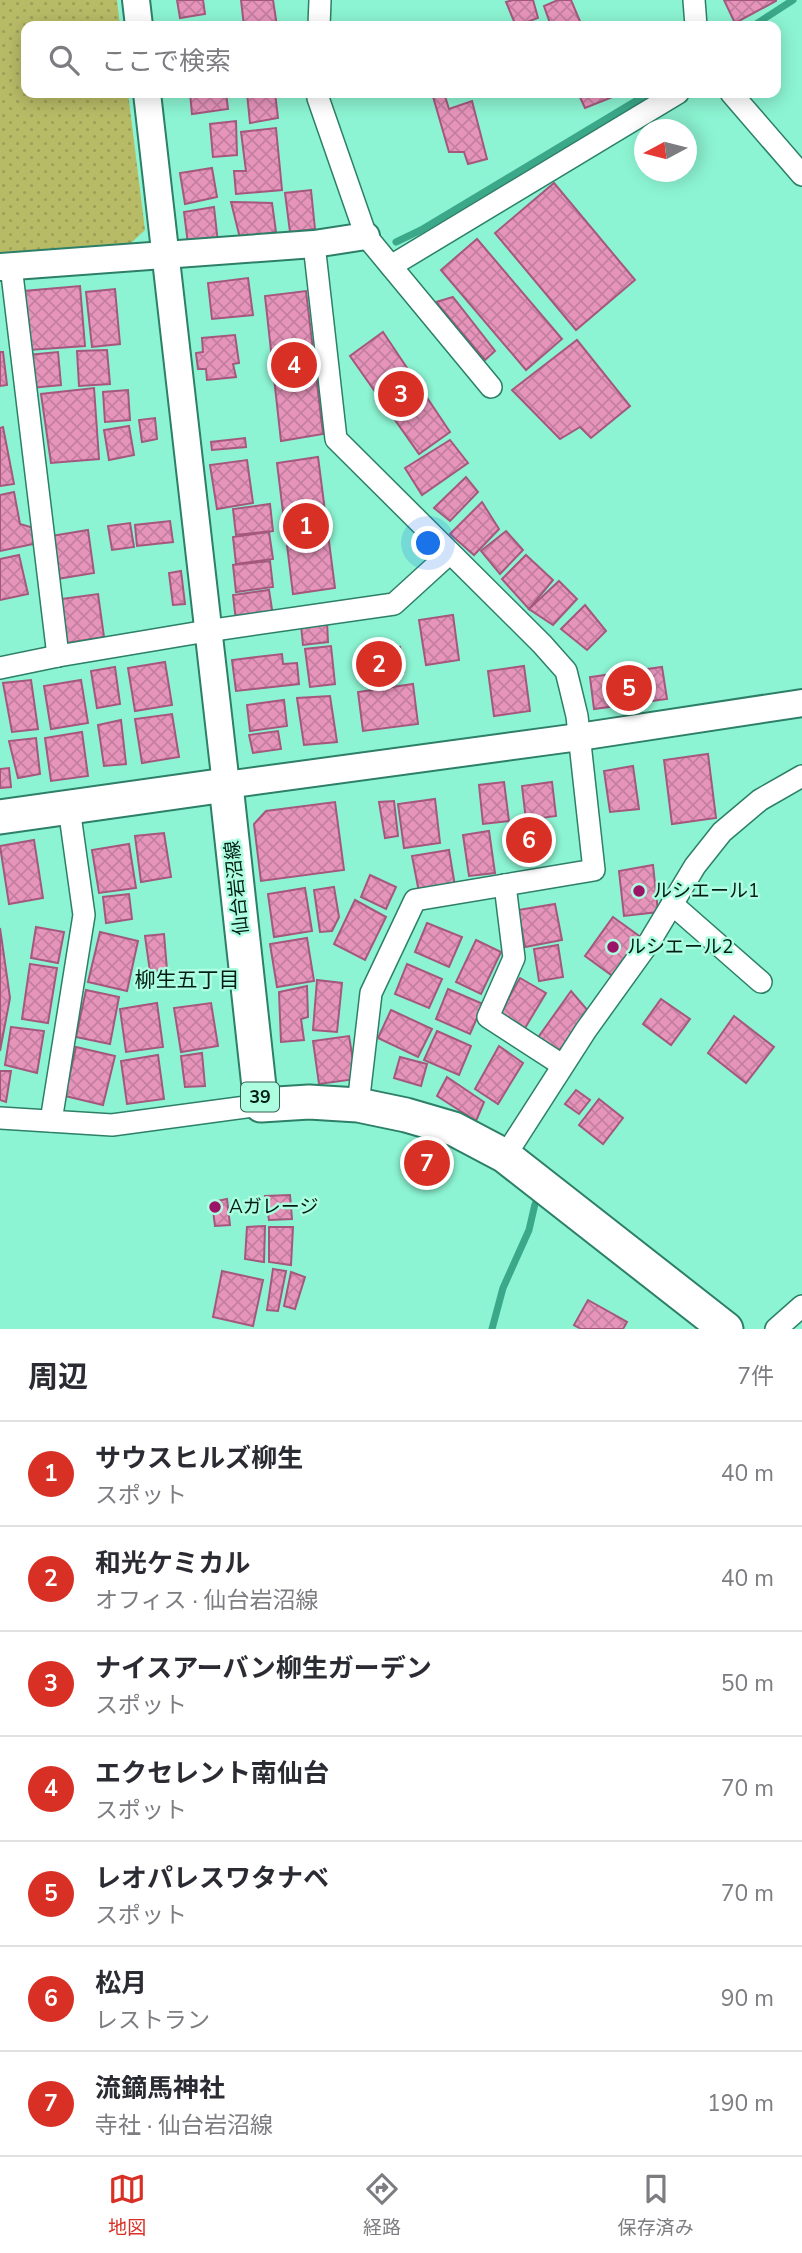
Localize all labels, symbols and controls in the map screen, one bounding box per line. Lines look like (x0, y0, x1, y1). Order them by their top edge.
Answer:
search box (21, 21, 781, 98)
icon: search (45, 41, 83, 79)
text: ここで検索 (101, 44, 231, 79)
north arrow (634, 119, 697, 182)
pin: 4 (271, 339, 317, 391)
pin: 3 (378, 368, 424, 420)
pin: 1 (283, 500, 329, 552)
your location (411, 526, 445, 560)
pin: 2 (356, 638, 402, 690)
pin: 5 (606, 662, 652, 714)
pin: 6 (506, 814, 552, 866)
street label: 仙台岩沼線 (219, 839, 255, 937)
place label: ルシエール1 (653, 878, 759, 904)
marker: ルシエール1 (631, 883, 647, 899)
place label: ルシエール2 (627, 934, 733, 960)
marker: ルシエール2 (605, 939, 621, 955)
district label: 柳生五丁目 (135, 966, 240, 994)
road number: 39 (241, 1082, 279, 1112)
pin: 7 (404, 1137, 450, 1189)
place label: Aガレージ (229, 1194, 318, 1220)
marker: Aガレージ (207, 1199, 223, 1215)
text: 周辺 (28, 1357, 88, 1398)
text: 7件 (737, 1361, 774, 1392)
text: サウスヒルズ柳生 (95, 1441, 303, 1476)
text: 1 (44, 1458, 58, 1489)
text: 40 m (721, 1458, 774, 1489)
text: スポット (95, 1480, 187, 1511)
text: 和光ケミカル (95, 1546, 250, 1581)
text: 2 (44, 1563, 58, 1594)
text: 40 m (721, 1563, 774, 1594)
text: オフィス · 仙台岩沼線 (95, 1585, 319, 1616)
text: ナイスアーバン柳生ガーデン (95, 1651, 432, 1686)
text: 3 (44, 1668, 58, 1699)
text: 50 m (721, 1668, 774, 1699)
text: スポット (95, 1690, 187, 1721)
text: エクセレント南仙台 (95, 1756, 329, 1791)
text: 4 (44, 1773, 58, 1804)
text: 70 m (721, 1773, 774, 1804)
text: スポット (95, 1795, 187, 1826)
text: レオパレスワタナベ (95, 1861, 329, 1896)
text: 5 (44, 1878, 58, 1909)
text: 70 m (721, 1878, 774, 1909)
text: スポット (95, 1900, 187, 1931)
text: 松月 (95, 1966, 147, 2001)
text: 6 (44, 1983, 58, 2014)
text: 90 m (721, 1983, 774, 2014)
text: レストラン (95, 2005, 210, 2036)
text: 流鏑馬神社 (95, 2071, 225, 2106)
text: 7 (44, 2088, 58, 2119)
text: 190 m (707, 2088, 774, 2119)
text: 寺社 · 仙台岩沼線 (95, 2110, 273, 2141)
tab: 地図 (108, 2170, 146, 2241)
tab: 経路 (363, 2170, 401, 2241)
tab: 保存済み (618, 2170, 694, 2241)

